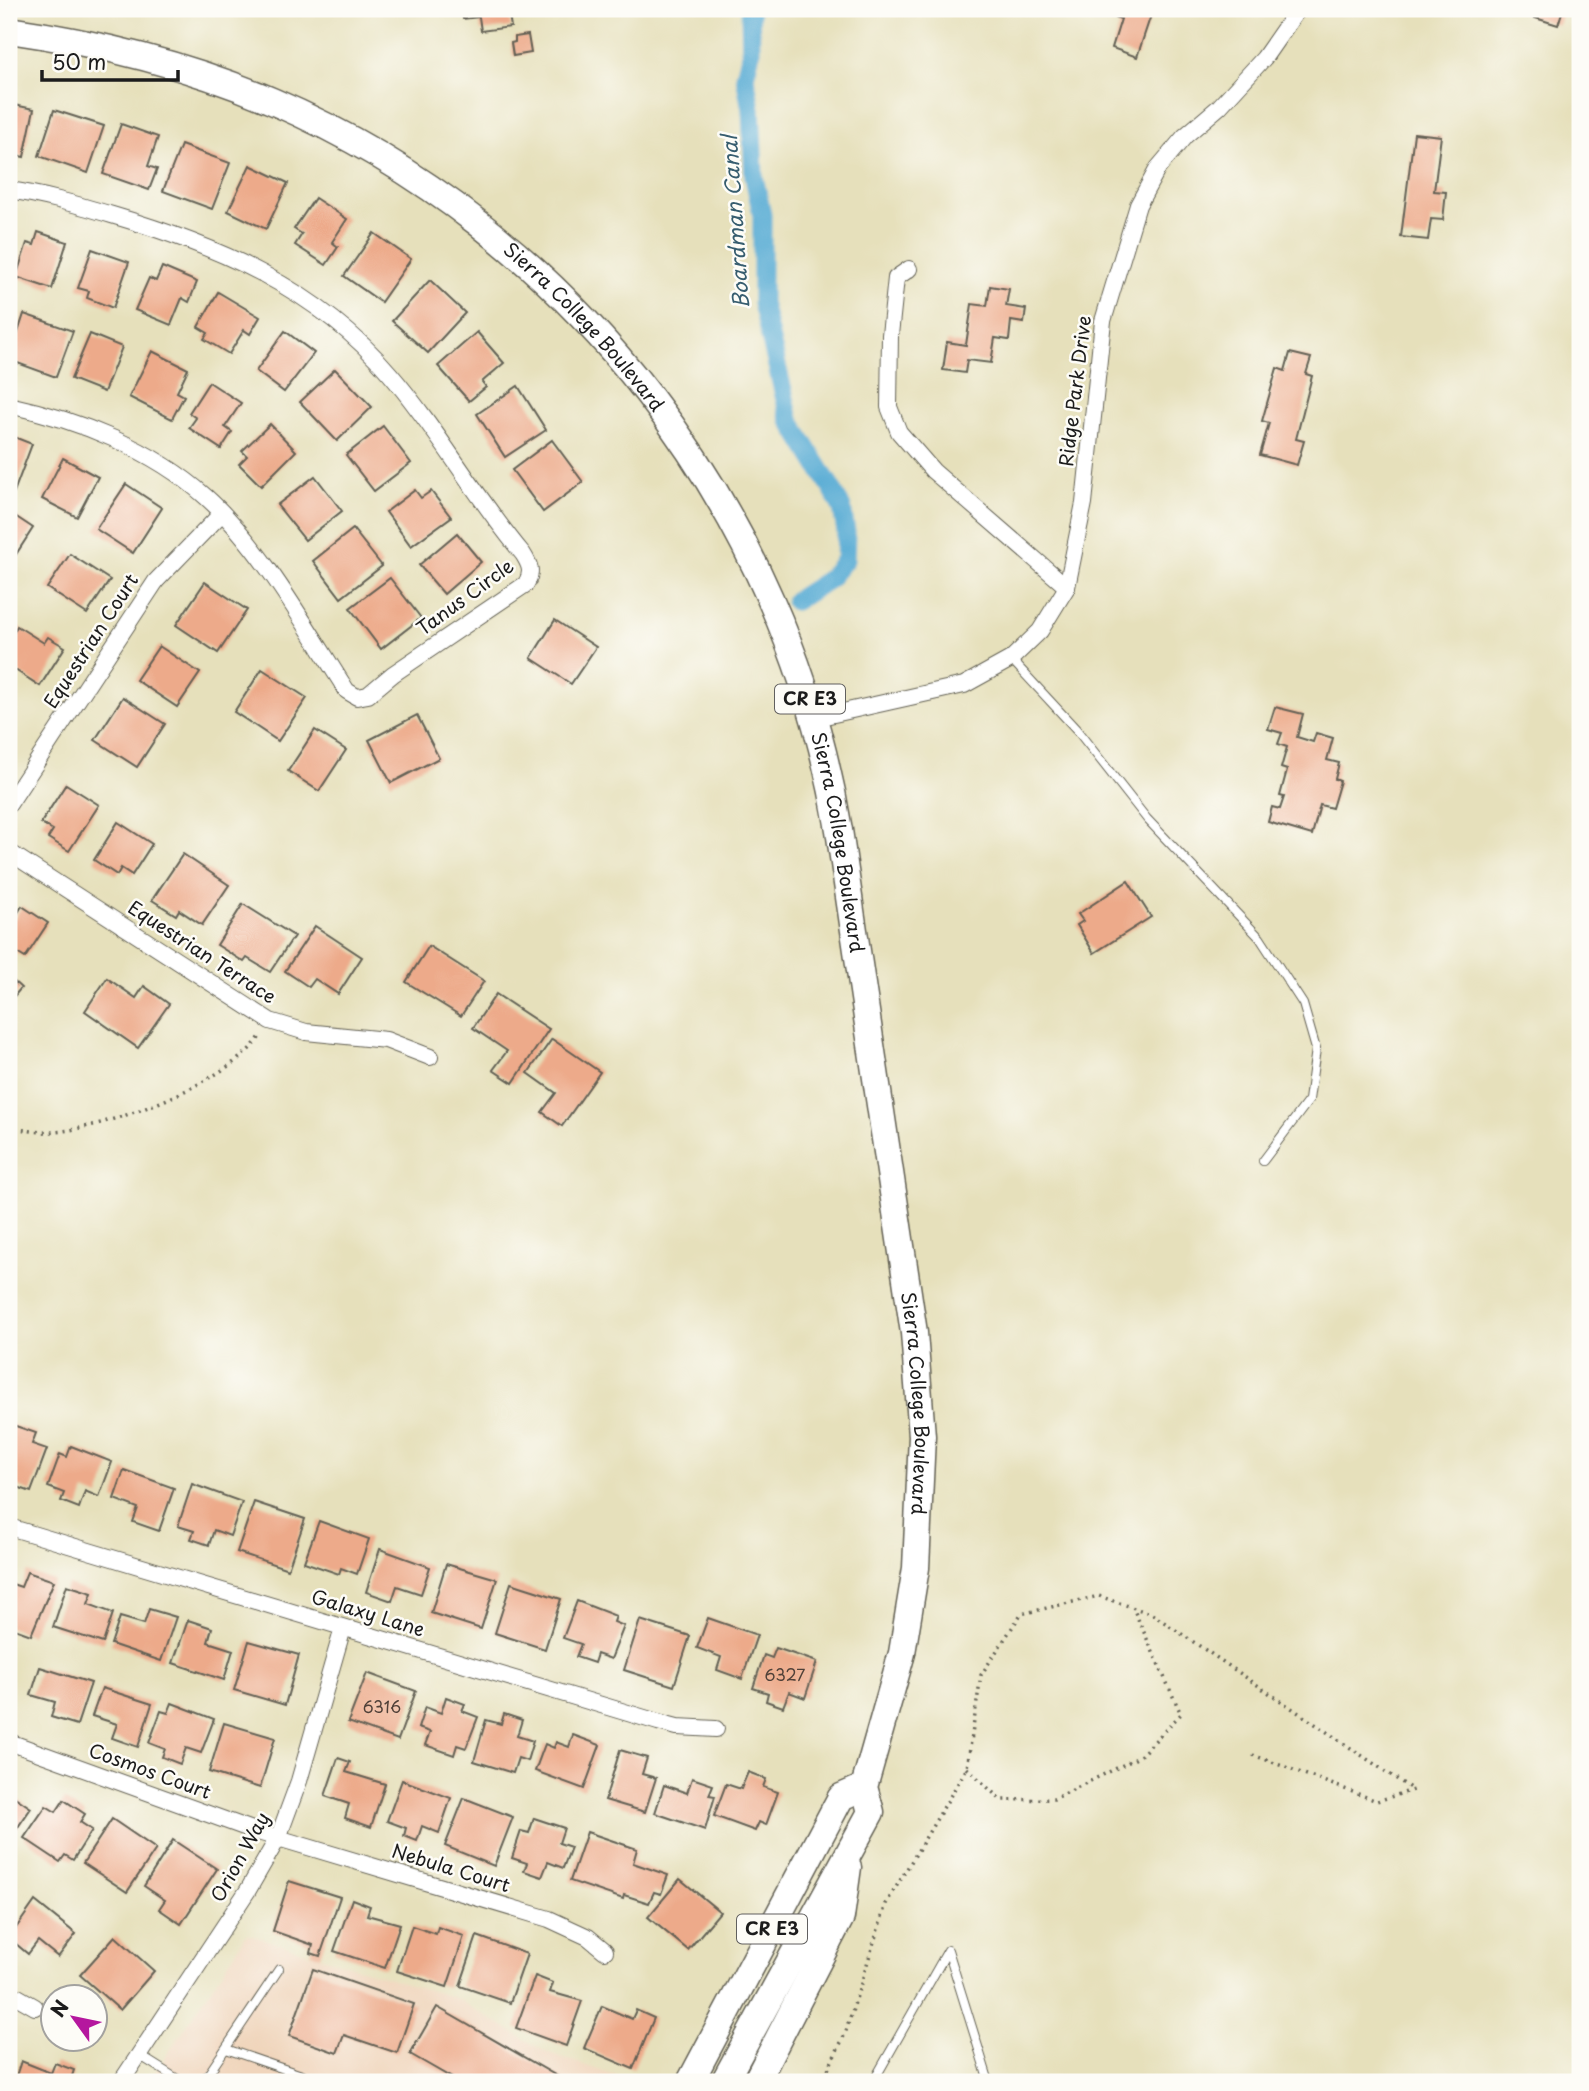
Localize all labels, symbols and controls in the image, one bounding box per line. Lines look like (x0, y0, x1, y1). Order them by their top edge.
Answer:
scale bar (42, 38, 178, 82)
text: 50 m (52, 45, 106, 77)
water label: Boardman Canal (712, 131, 756, 310)
street label: Sierra College Boulevard (498, 235, 672, 417)
street label: Ridge Park Drive (1051, 314, 1097, 468)
street label: Tanus Circle (410, 551, 519, 641)
street label: Equestrian Court (36, 567, 144, 713)
road number: CR E3 (775, 684, 845, 714)
street label: Sierra College Boulevard (805, 729, 872, 955)
street label: Equestrian Terrace (123, 893, 282, 1010)
street label: Sierra College Boulevard (895, 1290, 937, 1516)
street label: Galaxy Lane (308, 1582, 428, 1643)
house number: 6327 (765, 1662, 805, 1686)
house number: 6316 (363, 1694, 401, 1718)
street label: Cosmos Court (85, 1735, 216, 1805)
street label: Orion Way (203, 1806, 275, 1907)
street label: Nebula Court (389, 1836, 514, 1898)
road number: CR E3 (737, 1914, 807, 1943)
north arrow (38, 1982, 108, 2052)
text: N (43, 1994, 75, 2022)

